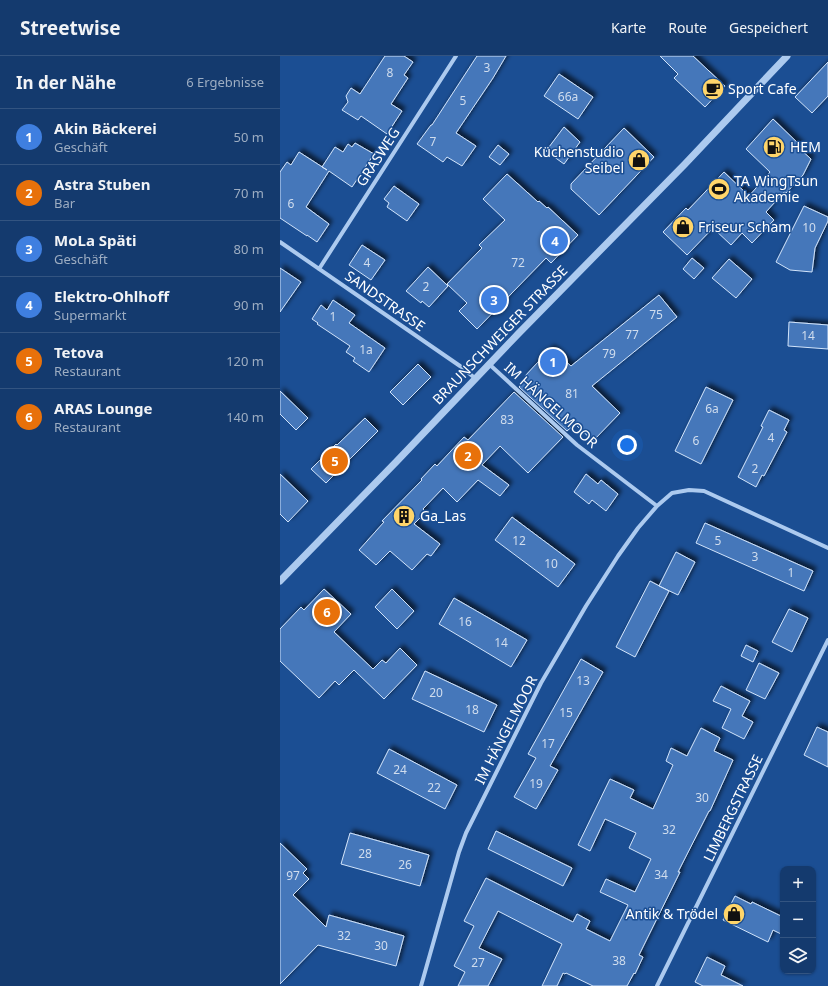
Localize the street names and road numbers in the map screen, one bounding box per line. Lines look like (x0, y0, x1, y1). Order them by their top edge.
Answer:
street label: GRASWEG (351, 124, 404, 190)
street label: BRAUNSCHWEIGER STRASSE (428, 261, 571, 408)
street label: SANDSTRASSE (341, 266, 429, 335)
street label: IM HÄNGELMOOR (501, 358, 602, 452)
street label: IM HÄNGELMOOR (470, 672, 541, 787)
street label: LIMBERGSTRASSE (698, 751, 767, 864)

